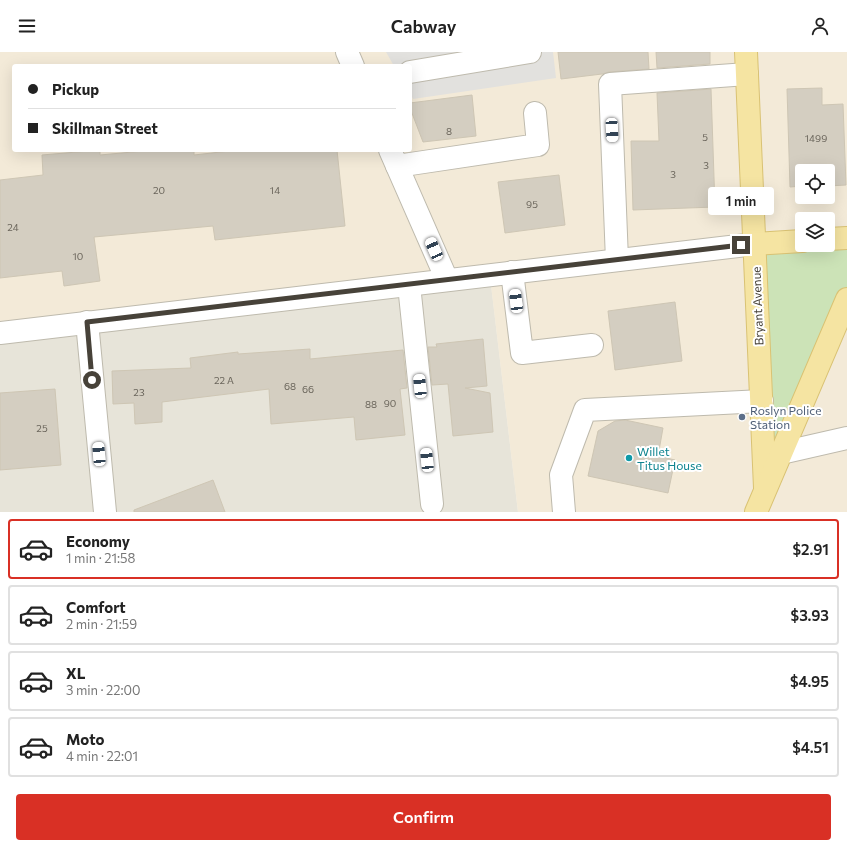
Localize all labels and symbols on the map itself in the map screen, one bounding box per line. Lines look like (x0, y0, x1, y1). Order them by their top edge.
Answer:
car (605, 118, 619, 142)
house number: 8 (446, 125, 452, 137)
house number: 5 (702, 131, 708, 143)
house number: 1499 (805, 132, 827, 144)
house number: 3 (703, 159, 709, 171)
house number: 3 (670, 168, 676, 180)
house number: 20 (153, 184, 165, 196)
house number: 14 (270, 184, 280, 196)
callout: 1 min (708, 187, 774, 215)
house number: 95 (526, 198, 538, 210)
house number: 24 (7, 221, 19, 233)
car (424, 236, 444, 262)
route end (732, 236, 750, 254)
house number: 10 (73, 250, 83, 262)
street label: Bryant Avenue (749, 266, 765, 346)
car (509, 288, 523, 314)
route start (83, 371, 101, 389)
car (413, 373, 427, 399)
house number: 22 A (214, 374, 234, 386)
house number: 68 (284, 380, 296, 392)
house number: 66 (302, 383, 314, 395)
house number: 23 (133, 386, 145, 398)
house number: 90 (384, 397, 396, 409)
house number: 88 (365, 398, 377, 410)
place label: Roslyn Police Station (750, 403, 821, 431)
marker: Roslyn Police Station (737, 412, 747, 422)
house number: 25 (36, 422, 48, 434)
car (92, 442, 106, 466)
place label: Willet Titus House (637, 444, 702, 472)
car (420, 447, 434, 473)
marker: Willet Titus House (624, 453, 634, 463)

